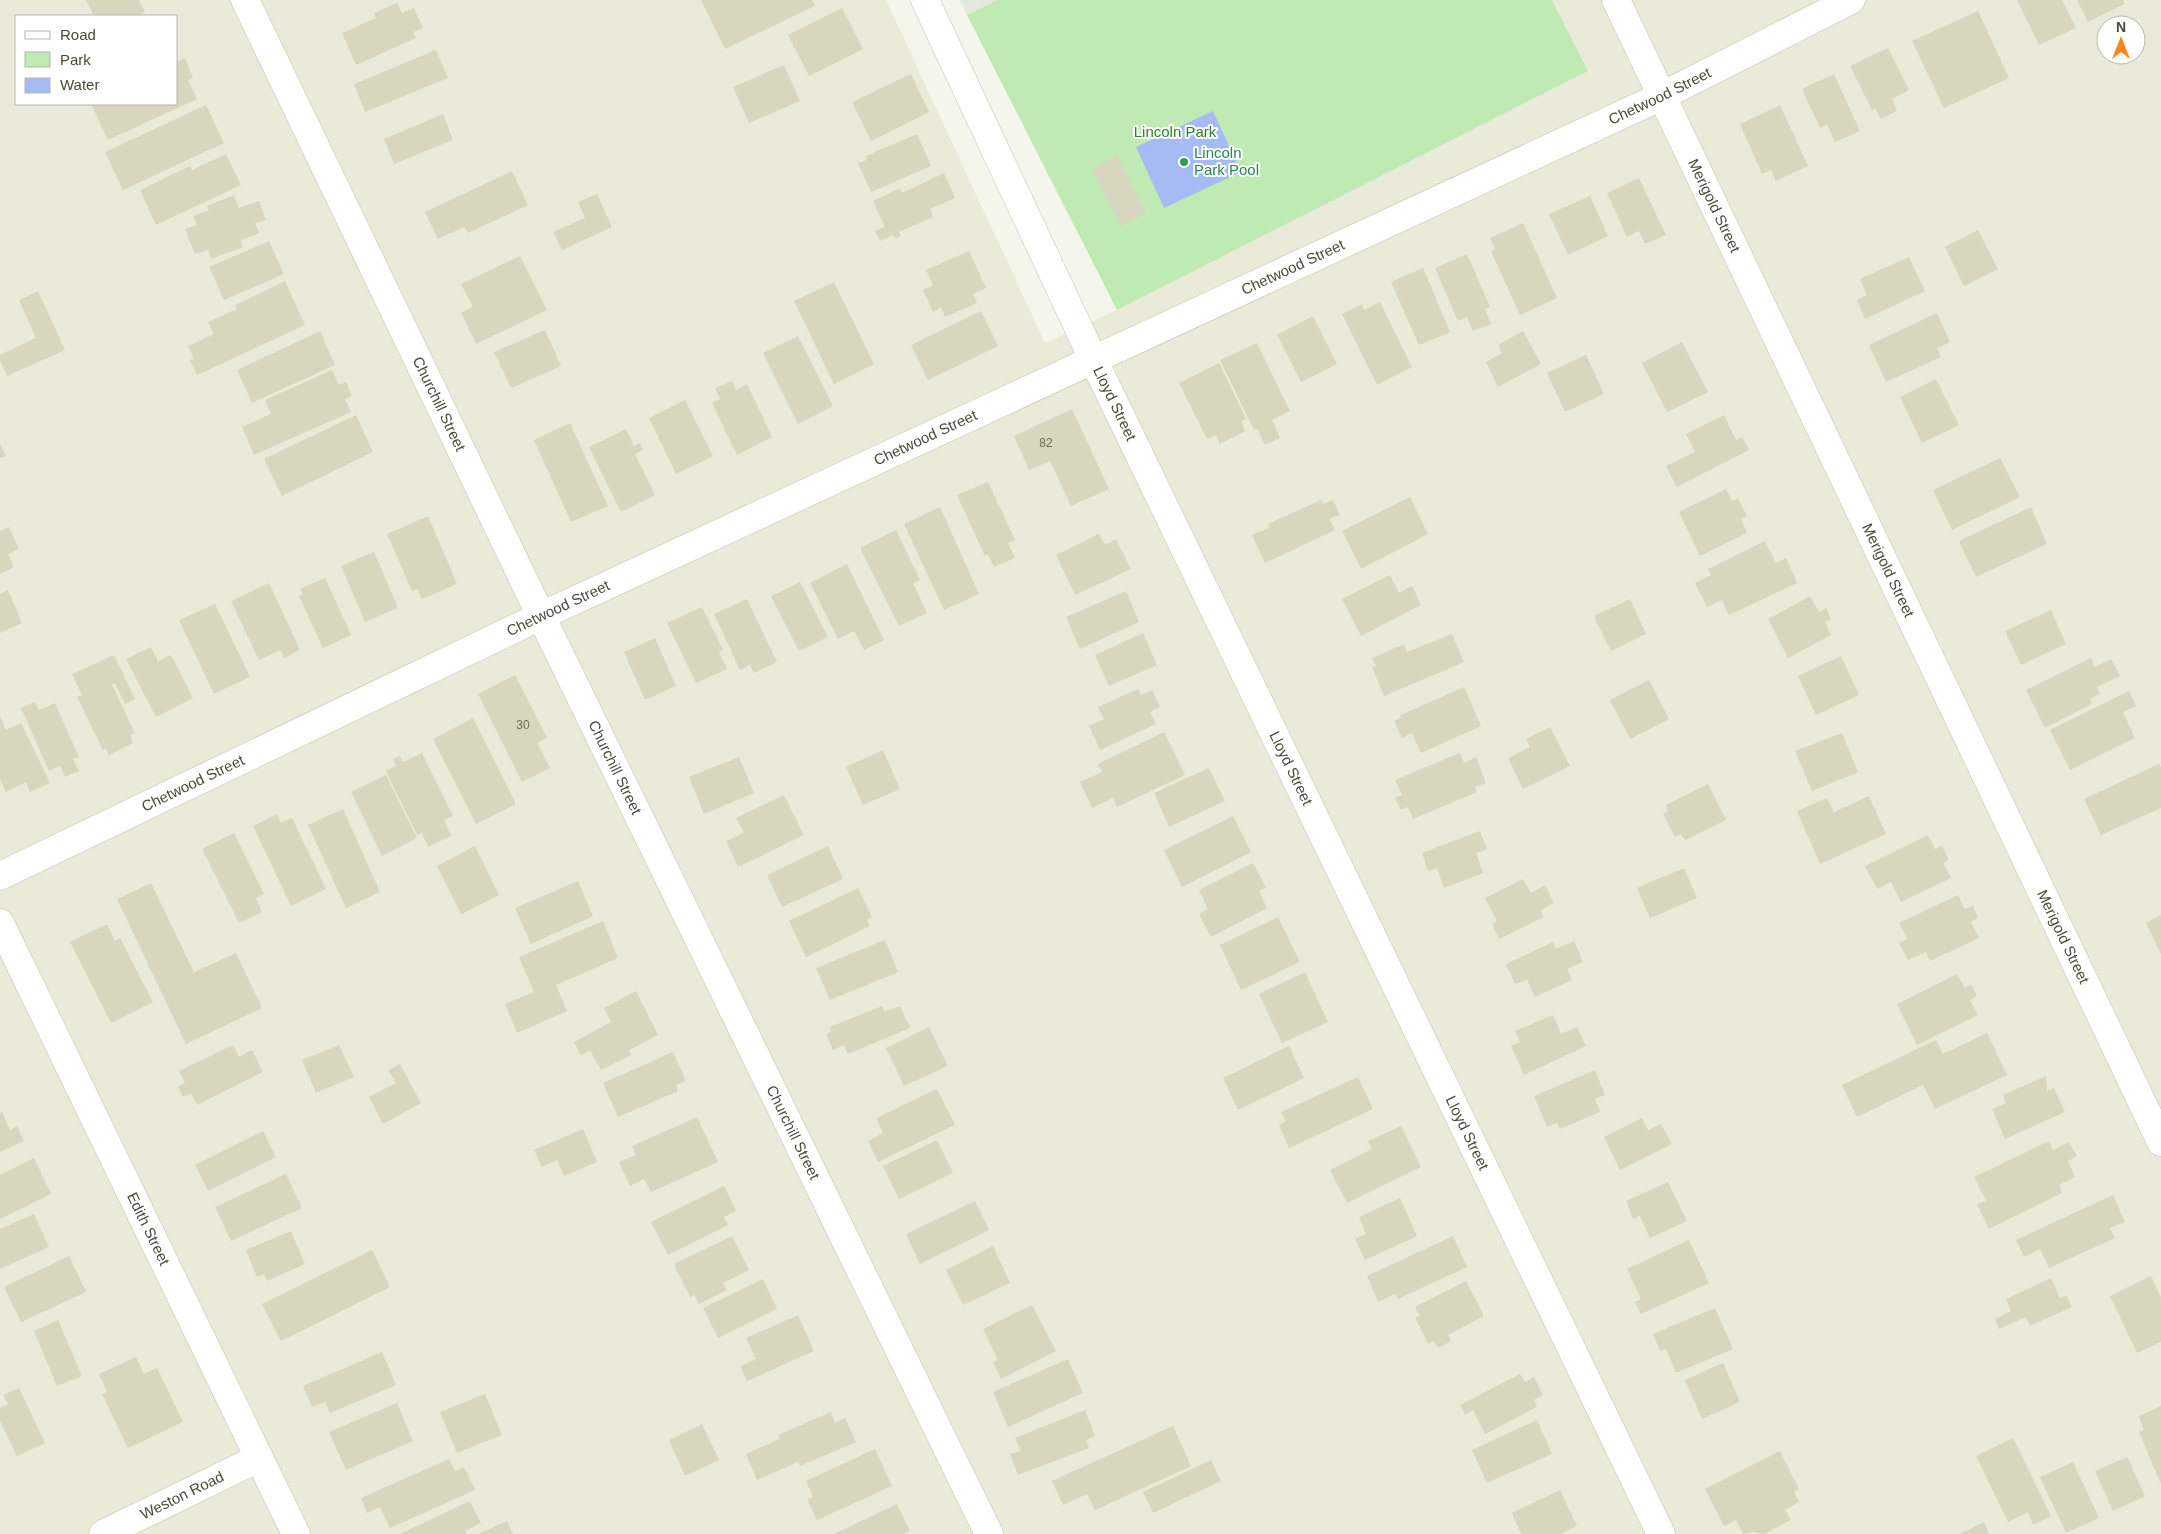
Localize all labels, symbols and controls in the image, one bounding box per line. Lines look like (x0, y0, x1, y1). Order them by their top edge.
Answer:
legend (15, 15, 178, 105)
north arrow (2096, 15, 2146, 65)
text: N (2116, 19, 2126, 35)
text: Road (60, 26, 96, 43)
text: Park (60, 51, 91, 68)
street label: Chetwood Street (1606, 63, 1714, 128)
text: Water (60, 76, 99, 93)
park label: Lincoln Park (1134, 123, 1217, 140)
place label: Lincoln Park Pool (1194, 144, 1259, 178)
marker: Lincoln Park Pool (1178, 156, 1190, 168)
street label: Merigold Street (1685, 156, 1745, 256)
street label: Chetwood Street (1238, 235, 1348, 298)
street label: Churchill Street (410, 354, 470, 454)
street label: Lloyd Street (1090, 364, 1141, 444)
street label: Chetwood Street (871, 406, 980, 468)
house number: 82 (1039, 436, 1053, 450)
street label: Merigold Street (1859, 521, 1919, 620)
street label: Chetwood Street (504, 576, 613, 639)
street label: Churchill Street (585, 717, 646, 818)
house number: 30 (516, 718, 530, 732)
street label: Lloyd Street (1266, 728, 1317, 809)
street label: Chetwood Street (139, 751, 247, 815)
street label: Merigold Street (2034, 887, 2093, 987)
street label: Churchill Street (763, 1082, 824, 1183)
street label: Lloyd Street (1443, 1093, 1493, 1173)
street label: Edith Street (124, 1190, 174, 1269)
street label: Weston Road (137, 1468, 226, 1522)

